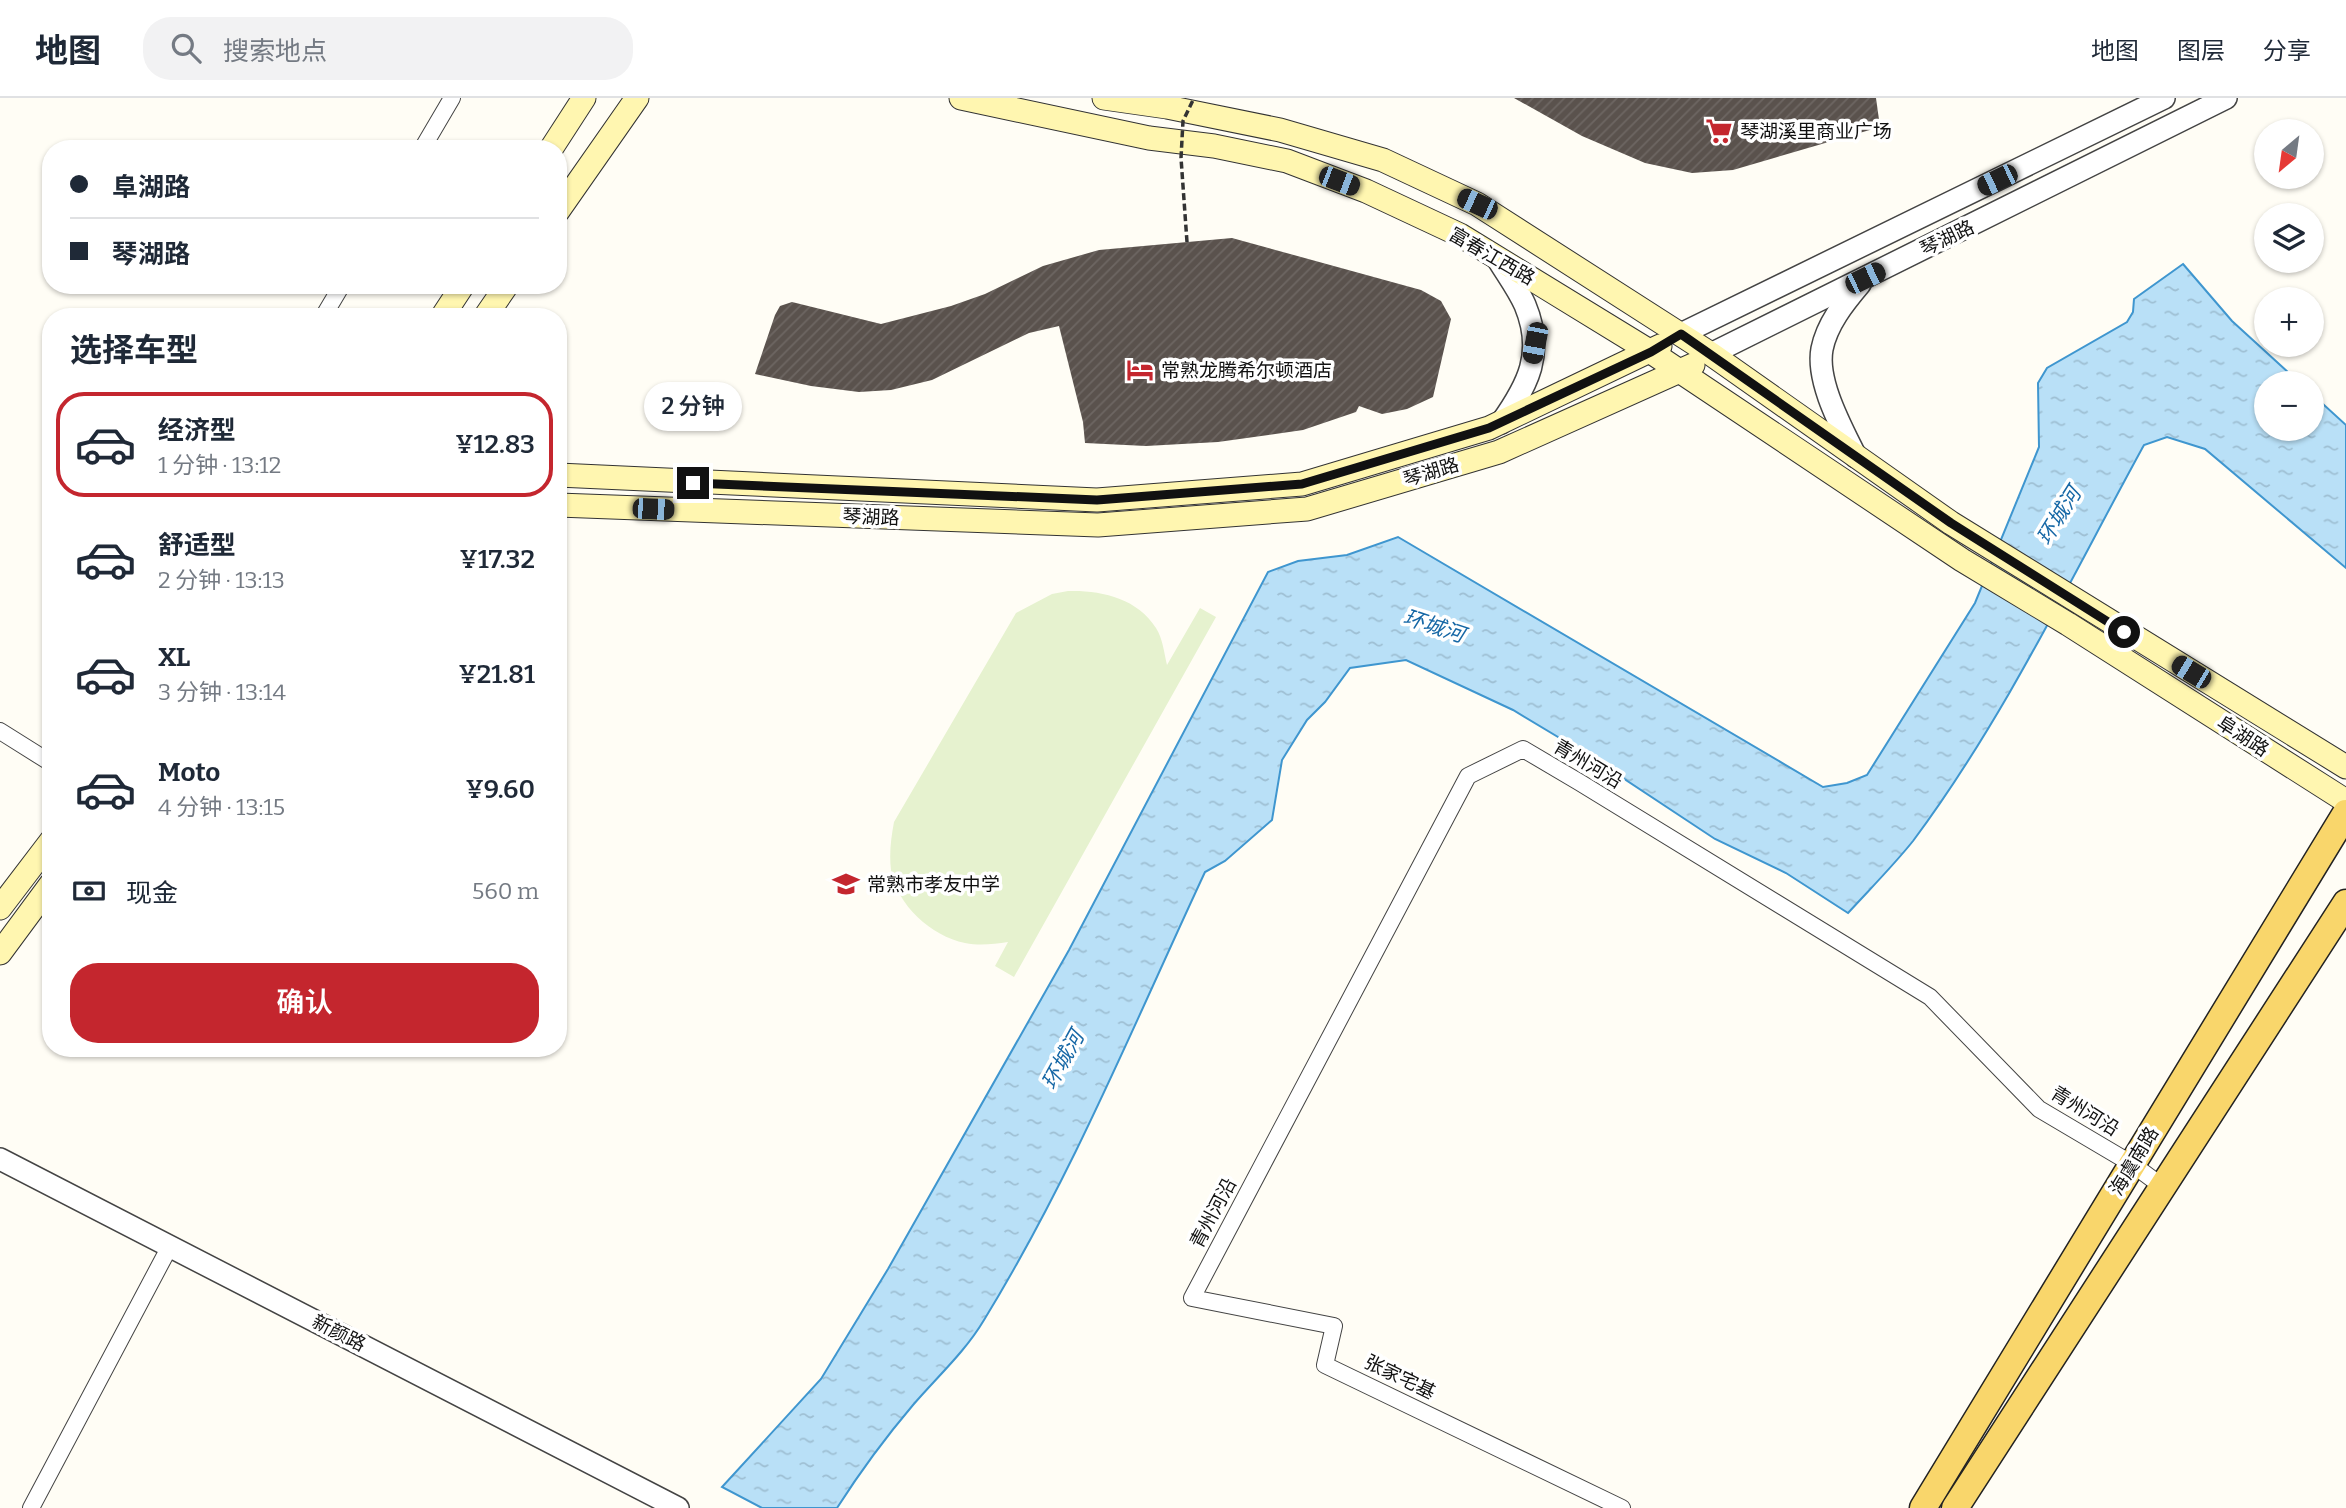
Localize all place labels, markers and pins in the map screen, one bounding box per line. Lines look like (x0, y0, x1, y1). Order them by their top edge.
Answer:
supermarket icon: 琴湖溪里商业广场 (1704, 116, 1734, 146)
place label: 琴湖溪里商业广场 (1740, 120, 1892, 143)
hotel icon: 常熟龙腾希尔顿酒店 (1125, 355, 1155, 385)
place label: 常熟龙腾希尔顿酒店 (1161, 359, 1332, 382)
school or university icon: 常熟市孝友中学 (831, 869, 861, 899)
place label: 常熟市孝友中学 (867, 873, 1000, 896)

